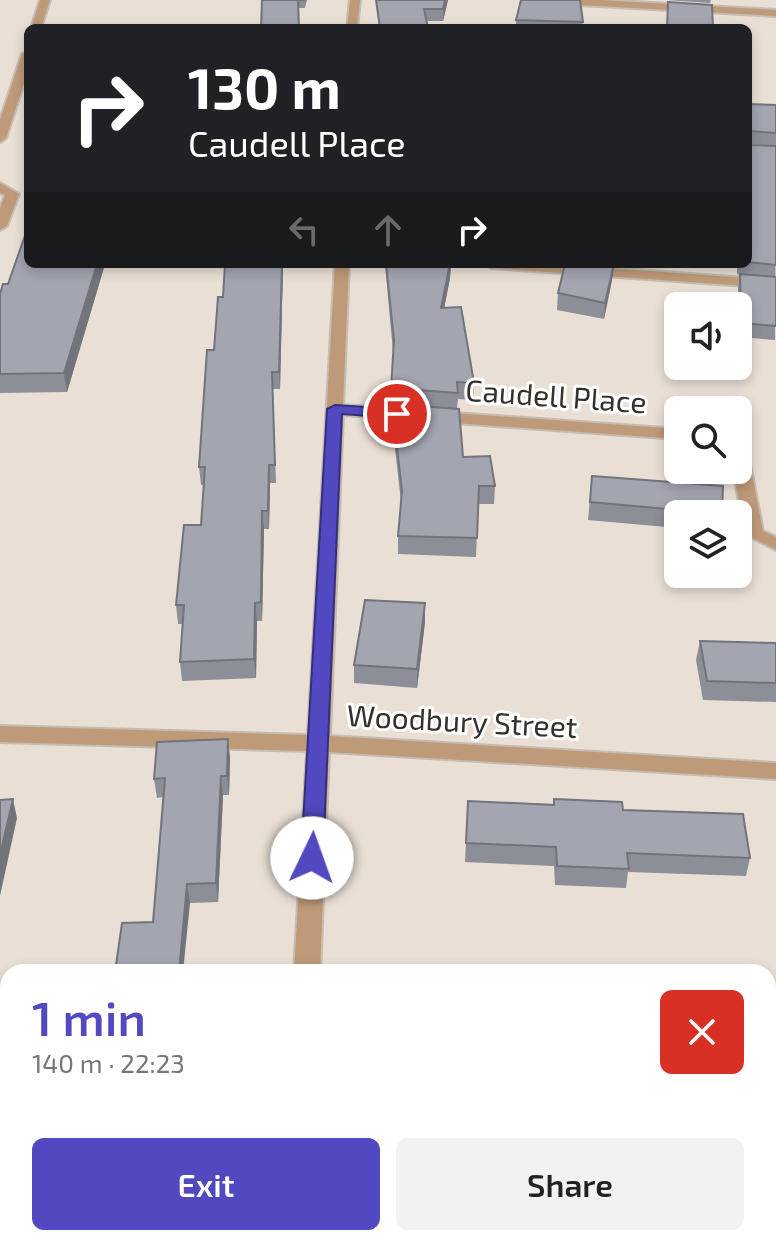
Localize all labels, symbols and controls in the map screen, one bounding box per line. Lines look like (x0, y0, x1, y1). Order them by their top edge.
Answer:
text: 130 m (188, 53, 341, 120)
icon: right (56, 56, 160, 160)
text: Caudell Place (188, 121, 406, 164)
icon: left (282, 208, 326, 252)
icon: ahead (366, 208, 410, 252)
icon: right (450, 208, 494, 252)
map controls (664, 292, 752, 588)
button: sound (664, 292, 752, 380)
street label: Caudell Place (464, 371, 648, 419)
pin (363, 380, 431, 448)
icon: arrive (375, 392, 419, 436)
button: search (664, 396, 752, 484)
button: layers (664, 500, 752, 588)
street label: Woodbury Street (346, 696, 578, 744)
position arrow (270, 816, 354, 900)
text: 1 min (32, 988, 146, 1046)
button: close (660, 990, 744, 1074)
text: 140 m · 22:23 (32, 1047, 185, 1078)
button: Exit (32, 1138, 380, 1230)
button: Share (396, 1138, 744, 1230)

